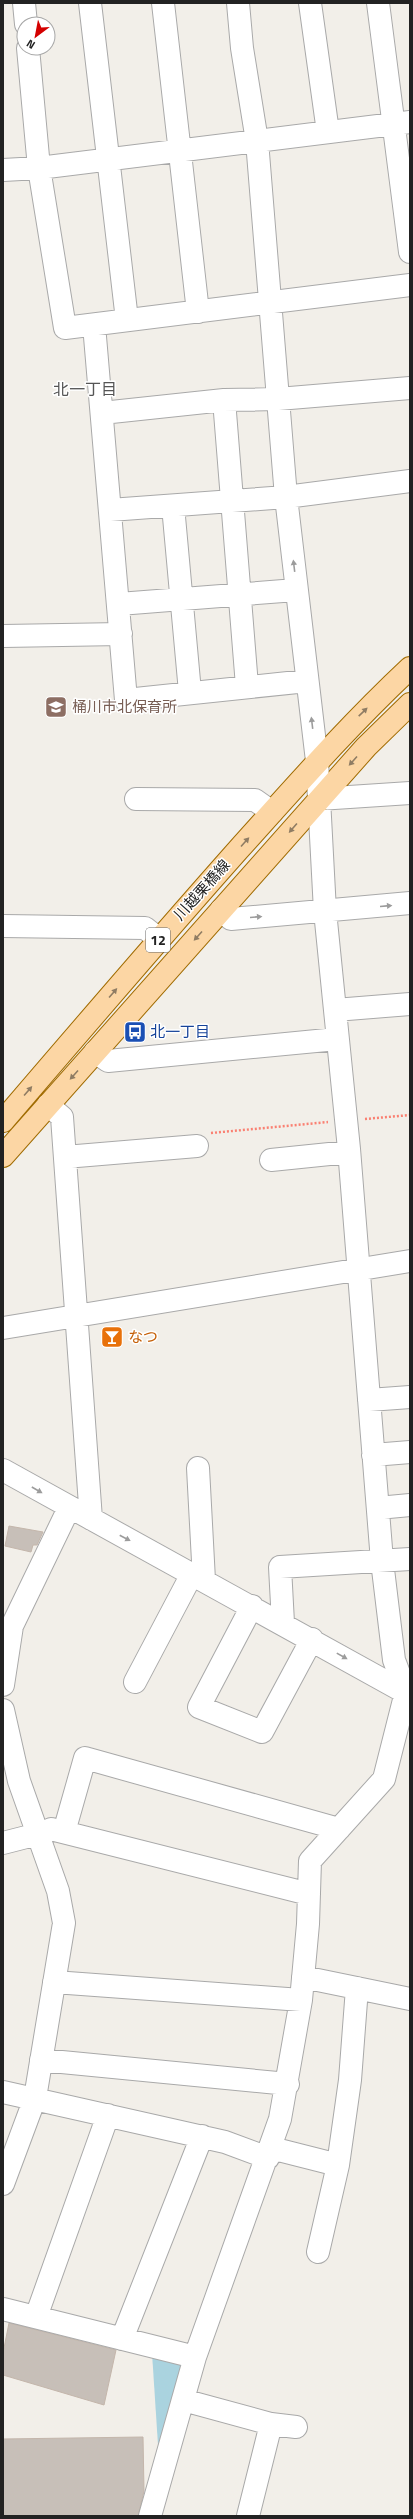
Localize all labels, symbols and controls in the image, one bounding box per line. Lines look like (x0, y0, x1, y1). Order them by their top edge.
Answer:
north arrow (16, 16, 56, 56)
text: N (23, 36, 38, 53)
district label: 北一丁目 (53, 377, 117, 401)
one-way arrow (290, 560, 297, 572)
school or university icon: 桶川市北保育所 (43, 694, 69, 720)
place label: 桶川市北保育所 (72, 695, 177, 718)
one-way arrow (358, 708, 368, 717)
one-way arrow (309, 717, 315, 729)
one-way arrow (348, 756, 357, 767)
one-way arrow (289, 824, 298, 833)
one-way arrow (240, 838, 249, 847)
street label: 川越栗橋線 (168, 854, 235, 925)
one-way arrow (380, 902, 392, 909)
one-way arrow (250, 913, 262, 920)
road number: 12 (146, 928, 170, 952)
one-way arrow (193, 931, 202, 941)
one-way arrow (108, 987, 117, 998)
bus stop icon: 北一丁目 (122, 1019, 148, 1045)
place label: 北一丁目 (150, 1020, 210, 1043)
one-way arrow (70, 1070, 79, 1081)
one-way arrow (24, 1086, 33, 1097)
bar icon: なつ (99, 1324, 125, 1350)
place label: なつ (128, 1325, 158, 1348)
one-way arrow (31, 1486, 43, 1493)
one-way arrow (119, 1534, 131, 1541)
one-way arrow (336, 1653, 348, 1660)

